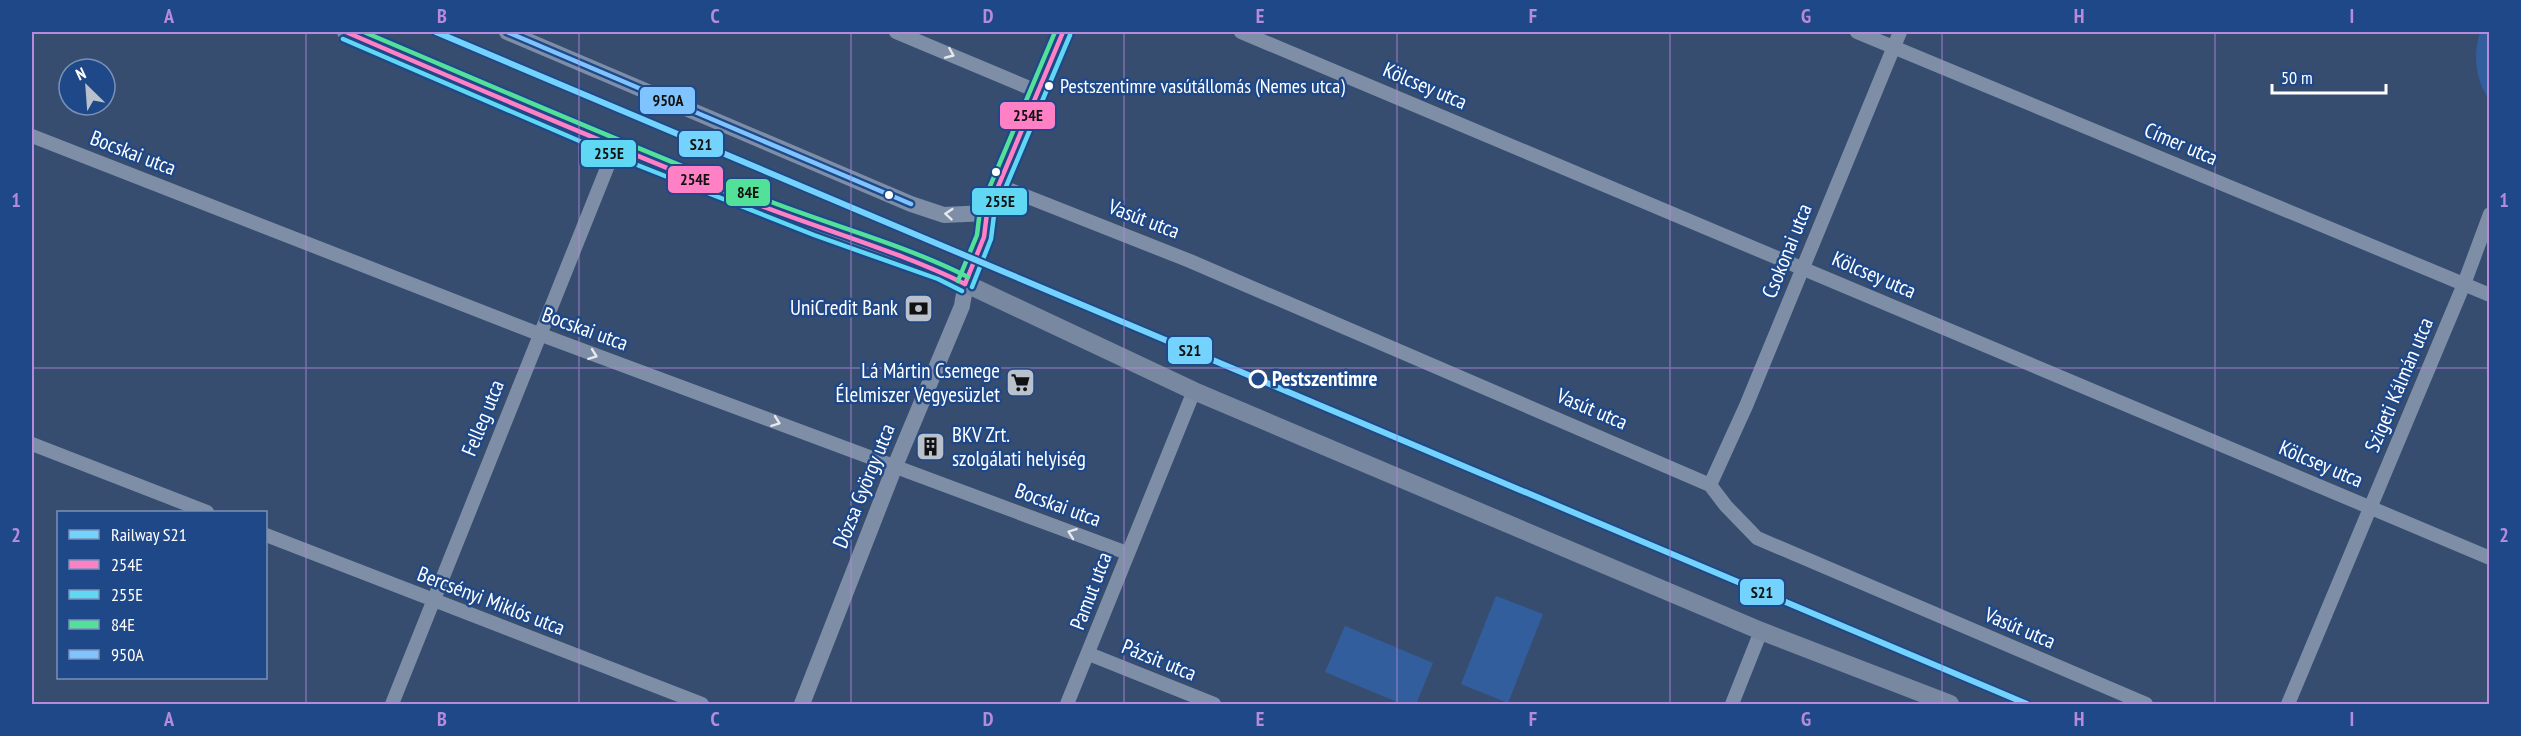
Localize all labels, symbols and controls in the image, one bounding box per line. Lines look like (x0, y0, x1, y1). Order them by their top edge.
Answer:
text: A (163, 3, 175, 29)
text: B (437, 3, 447, 29)
text: C (710, 3, 720, 29)
text: D (983, 3, 994, 29)
text: E (1256, 3, 1264, 29)
text: F (1529, 3, 1537, 29)
text: G (1801, 3, 1811, 29)
text: H (2074, 3, 2084, 29)
text: I (2350, 3, 2354, 29)
one-way arrow (943, 47, 954, 59)
street label: Kölcsey utca (1379, 56, 1471, 115)
north arrow (57, 57, 117, 117)
scale bar (2272, 57, 2386, 95)
text: N (73, 63, 89, 84)
text: 50 m (2281, 66, 2313, 89)
place label: Pestszentimre vasútállomás (Nemes utca) (1060, 73, 1345, 99)
marker: Pestszentimre vasútállomás (Nemes utca) (1043, 80, 1055, 92)
line badge: 950A (639, 86, 696, 115)
text: 950A (653, 90, 684, 110)
line badge: 254E (999, 101, 1056, 130)
text: 254E (1013, 105, 1043, 125)
street label: Címer utca (2140, 116, 2222, 171)
street label: Bocskai utca (86, 124, 180, 181)
line badge: S21 (678, 130, 724, 158)
text: S21 (690, 134, 712, 154)
line badge: 255E (580, 139, 637, 168)
text: 255E (594, 143, 624, 163)
line badge: 254E (667, 165, 724, 194)
unlabelled marker (990, 166, 1002, 178)
text: 254E (680, 169, 710, 189)
line badge: 84E (725, 178, 771, 207)
text: 84E (737, 182, 759, 202)
text: 1 (11, 187, 21, 213)
line badge: 255E (971, 187, 1028, 216)
text: 1 (2499, 187, 2509, 213)
unlabelled marker (883, 189, 895, 201)
text: 255E (985, 191, 1015, 211)
street label: Vasút utca (1104, 192, 1184, 244)
street label: Csokonai utca (1755, 200, 1818, 302)
one-way arrow (944, 208, 953, 221)
street label: Kölcsey utca (1828, 245, 1920, 304)
bank icon: UniCredit Bank (903, 292, 935, 324)
place label: UniCredit Bank (790, 294, 898, 321)
street label: Bocskai utca (538, 301, 632, 357)
street label: Szigeti Kálmán utca (2358, 313, 2439, 456)
line badge: S21 (1167, 336, 1213, 365)
text: S21 (1179, 340, 1201, 360)
one-way arrow (588, 347, 598, 360)
place label: Lá Mártin Csemege Élelmiszer Vegyesüzlet (836, 357, 1000, 408)
place label: Pestszentimre (1272, 365, 1377, 392)
supermarket icon: Lá Mártin Csemege Élelmiszer Vegyesüzlet (1005, 367, 1037, 399)
marker: Pestszentimre (1249, 370, 1267, 388)
street label: Felleg utca (455, 376, 510, 460)
street label: Vasút utca (1552, 381, 1632, 435)
one-way arrow (770, 415, 781, 428)
street label: Dózsa György utca (826, 420, 901, 552)
place label: BKV Zrt. szolgálati helyiség (952, 421, 1086, 472)
building icon: BKV Zrt. szolgálati helyiség (915, 431, 947, 463)
street label: Kölcsey utca (2275, 434, 2367, 493)
street label: Bocskai utca (1011, 477, 1105, 533)
legend (57, 511, 267, 679)
text: 2 (11, 522, 21, 548)
text: 2 (2499, 522, 2509, 548)
text: Railway S21 (111, 523, 187, 546)
one-way arrow (1068, 527, 1078, 540)
street label: Pamut utca (1063, 548, 1118, 633)
text: 254E (111, 553, 143, 576)
street label: Bercsényi Miklós utca (414, 560, 569, 641)
line badge: S21 (1739, 578, 1785, 606)
text: S21 (1751, 582, 1773, 602)
text: 255E (111, 583, 143, 606)
street label: Vasút utca (1980, 600, 2060, 654)
text: 84E (111, 613, 135, 636)
street label: Pázsit utca (1118, 632, 1200, 687)
text: 950A (111, 643, 144, 666)
text: A (163, 706, 175, 732)
text: B (437, 706, 447, 732)
text: C (710, 706, 720, 732)
text: D (983, 706, 994, 732)
text: E (1256, 706, 1264, 732)
text: F (1529, 706, 1537, 732)
text: G (1801, 706, 1811, 732)
text: H (2074, 706, 2084, 732)
text: I (2350, 706, 2354, 732)

